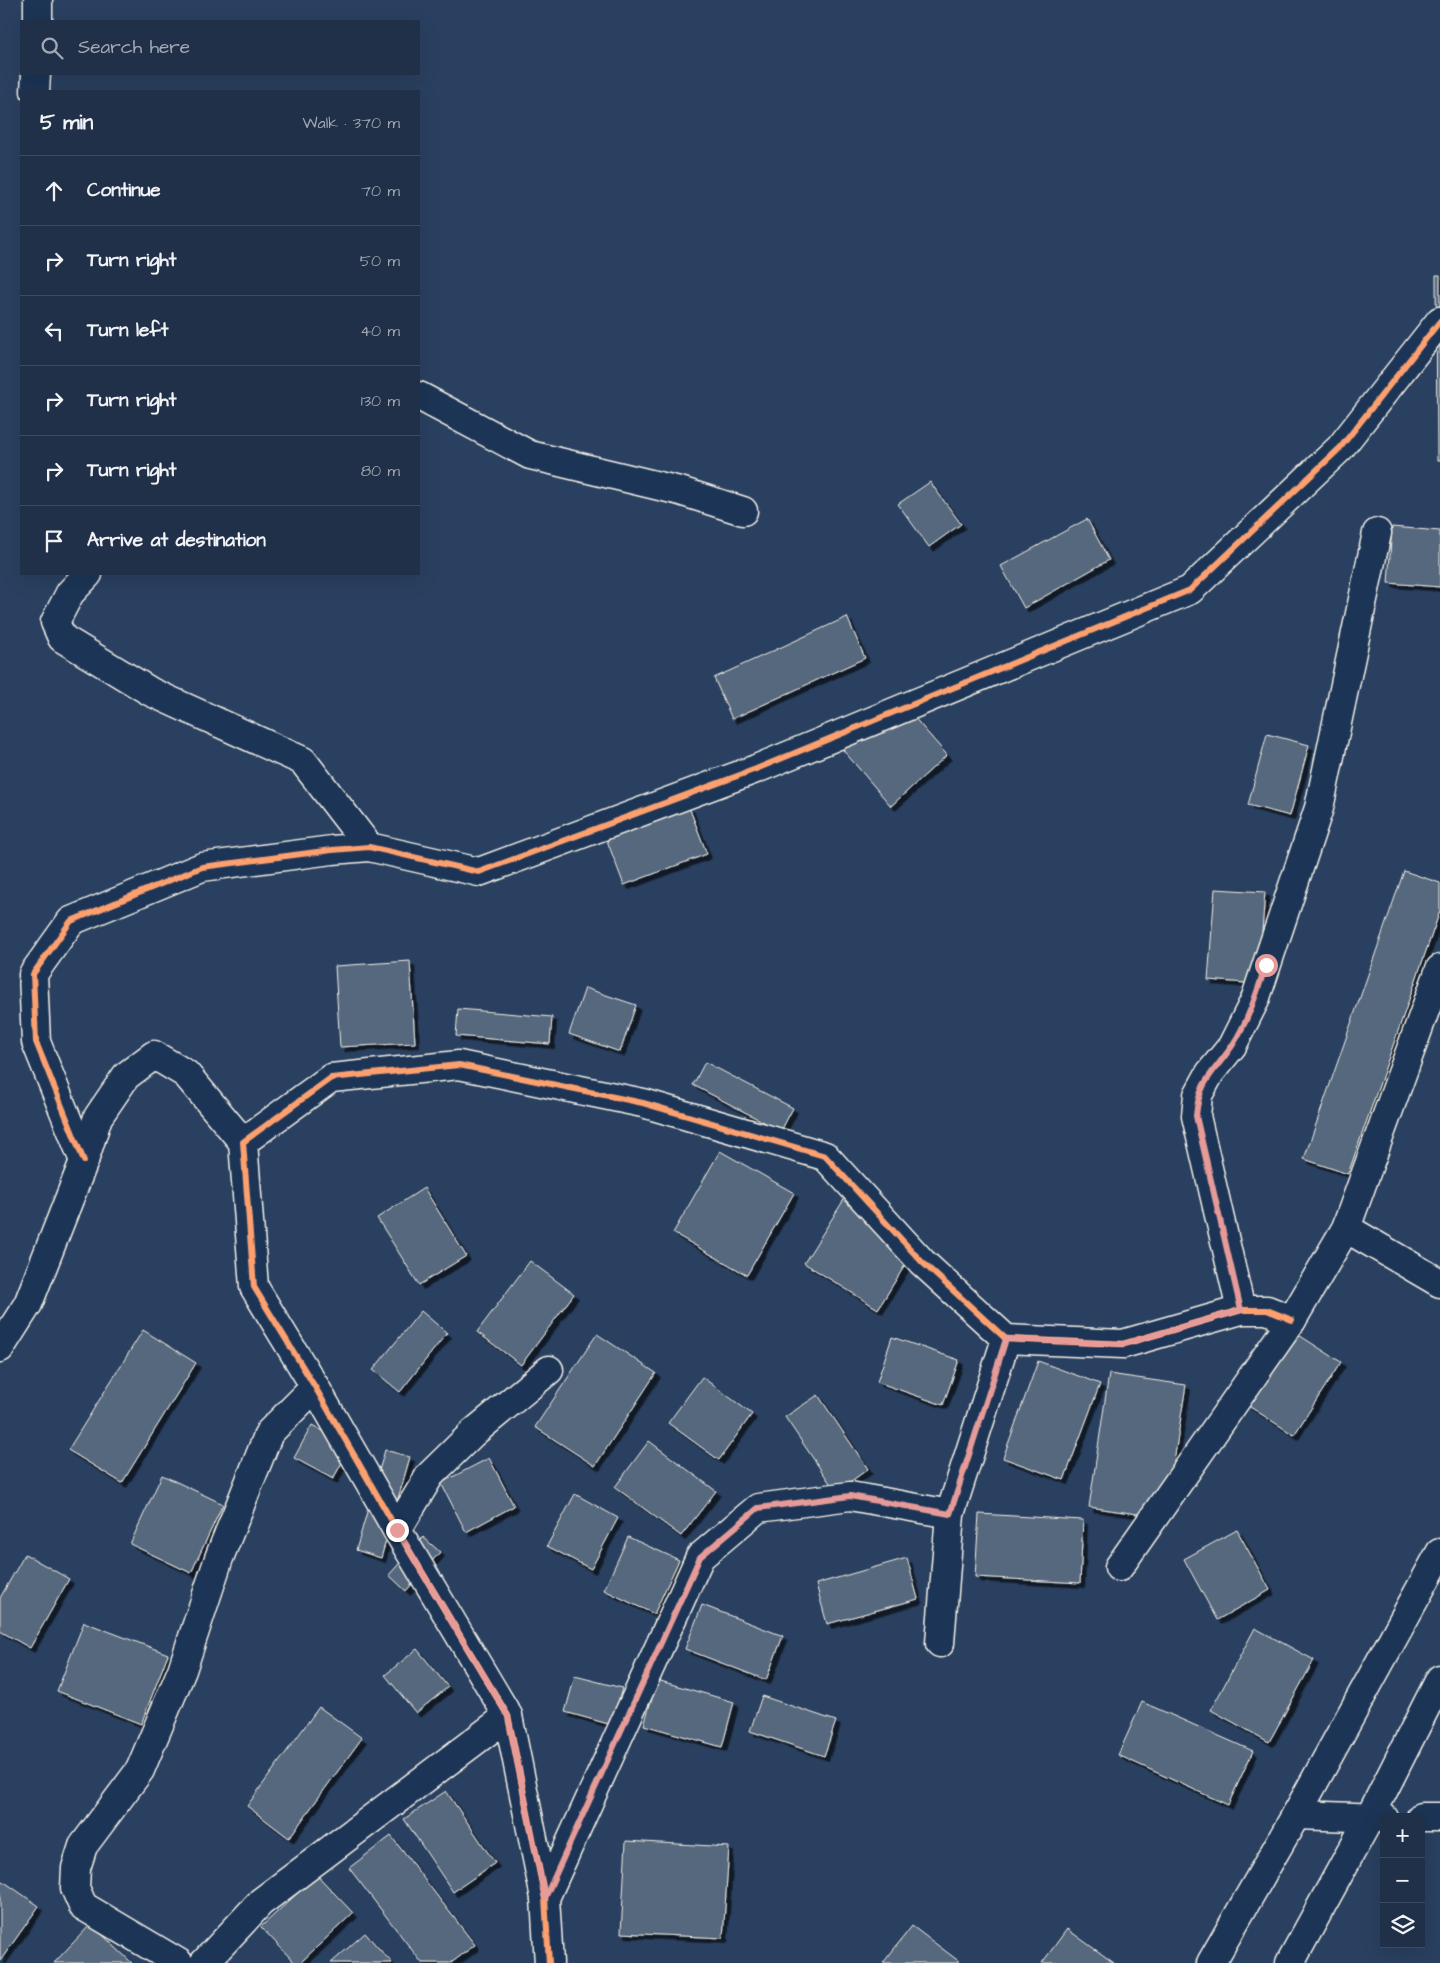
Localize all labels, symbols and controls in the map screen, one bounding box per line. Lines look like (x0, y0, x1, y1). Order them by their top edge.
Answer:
search box (20, 20, 420, 75)
icon: search (38, 34, 66, 62)
text: Search here (78, 34, 190, 61)
text: 5 min (40, 108, 93, 137)
text: Walk · 370 m (302, 112, 400, 134)
icon: ahead (40, 177, 68, 205)
text: Continue (87, 177, 161, 204)
text: 70 m (361, 180, 400, 202)
icon: right (40, 247, 68, 275)
text: Turn right (87, 247, 176, 274)
text: 50 m (360, 250, 400, 272)
icon: left (40, 317, 68, 345)
text: Turn left (87, 317, 168, 344)
text: 40 m (360, 320, 400, 342)
icon: right (40, 387, 68, 415)
text: Turn right (87, 387, 176, 414)
text: 130 m (361, 390, 400, 412)
icon: right (40, 457, 68, 485)
text: Turn right (87, 457, 176, 484)
text: 80 m (361, 460, 400, 482)
icon: arrive (40, 527, 68, 555)
text: Arrive at destination (87, 527, 266, 554)
route start (1255, 954, 1278, 977)
route end (386, 1519, 409, 1542)
map controls (1380, 1813, 1425, 1948)
button: + (1380, 1813, 1425, 1858)
button: − (1380, 1858, 1425, 1903)
button: layers (1380, 1903, 1425, 1948)

